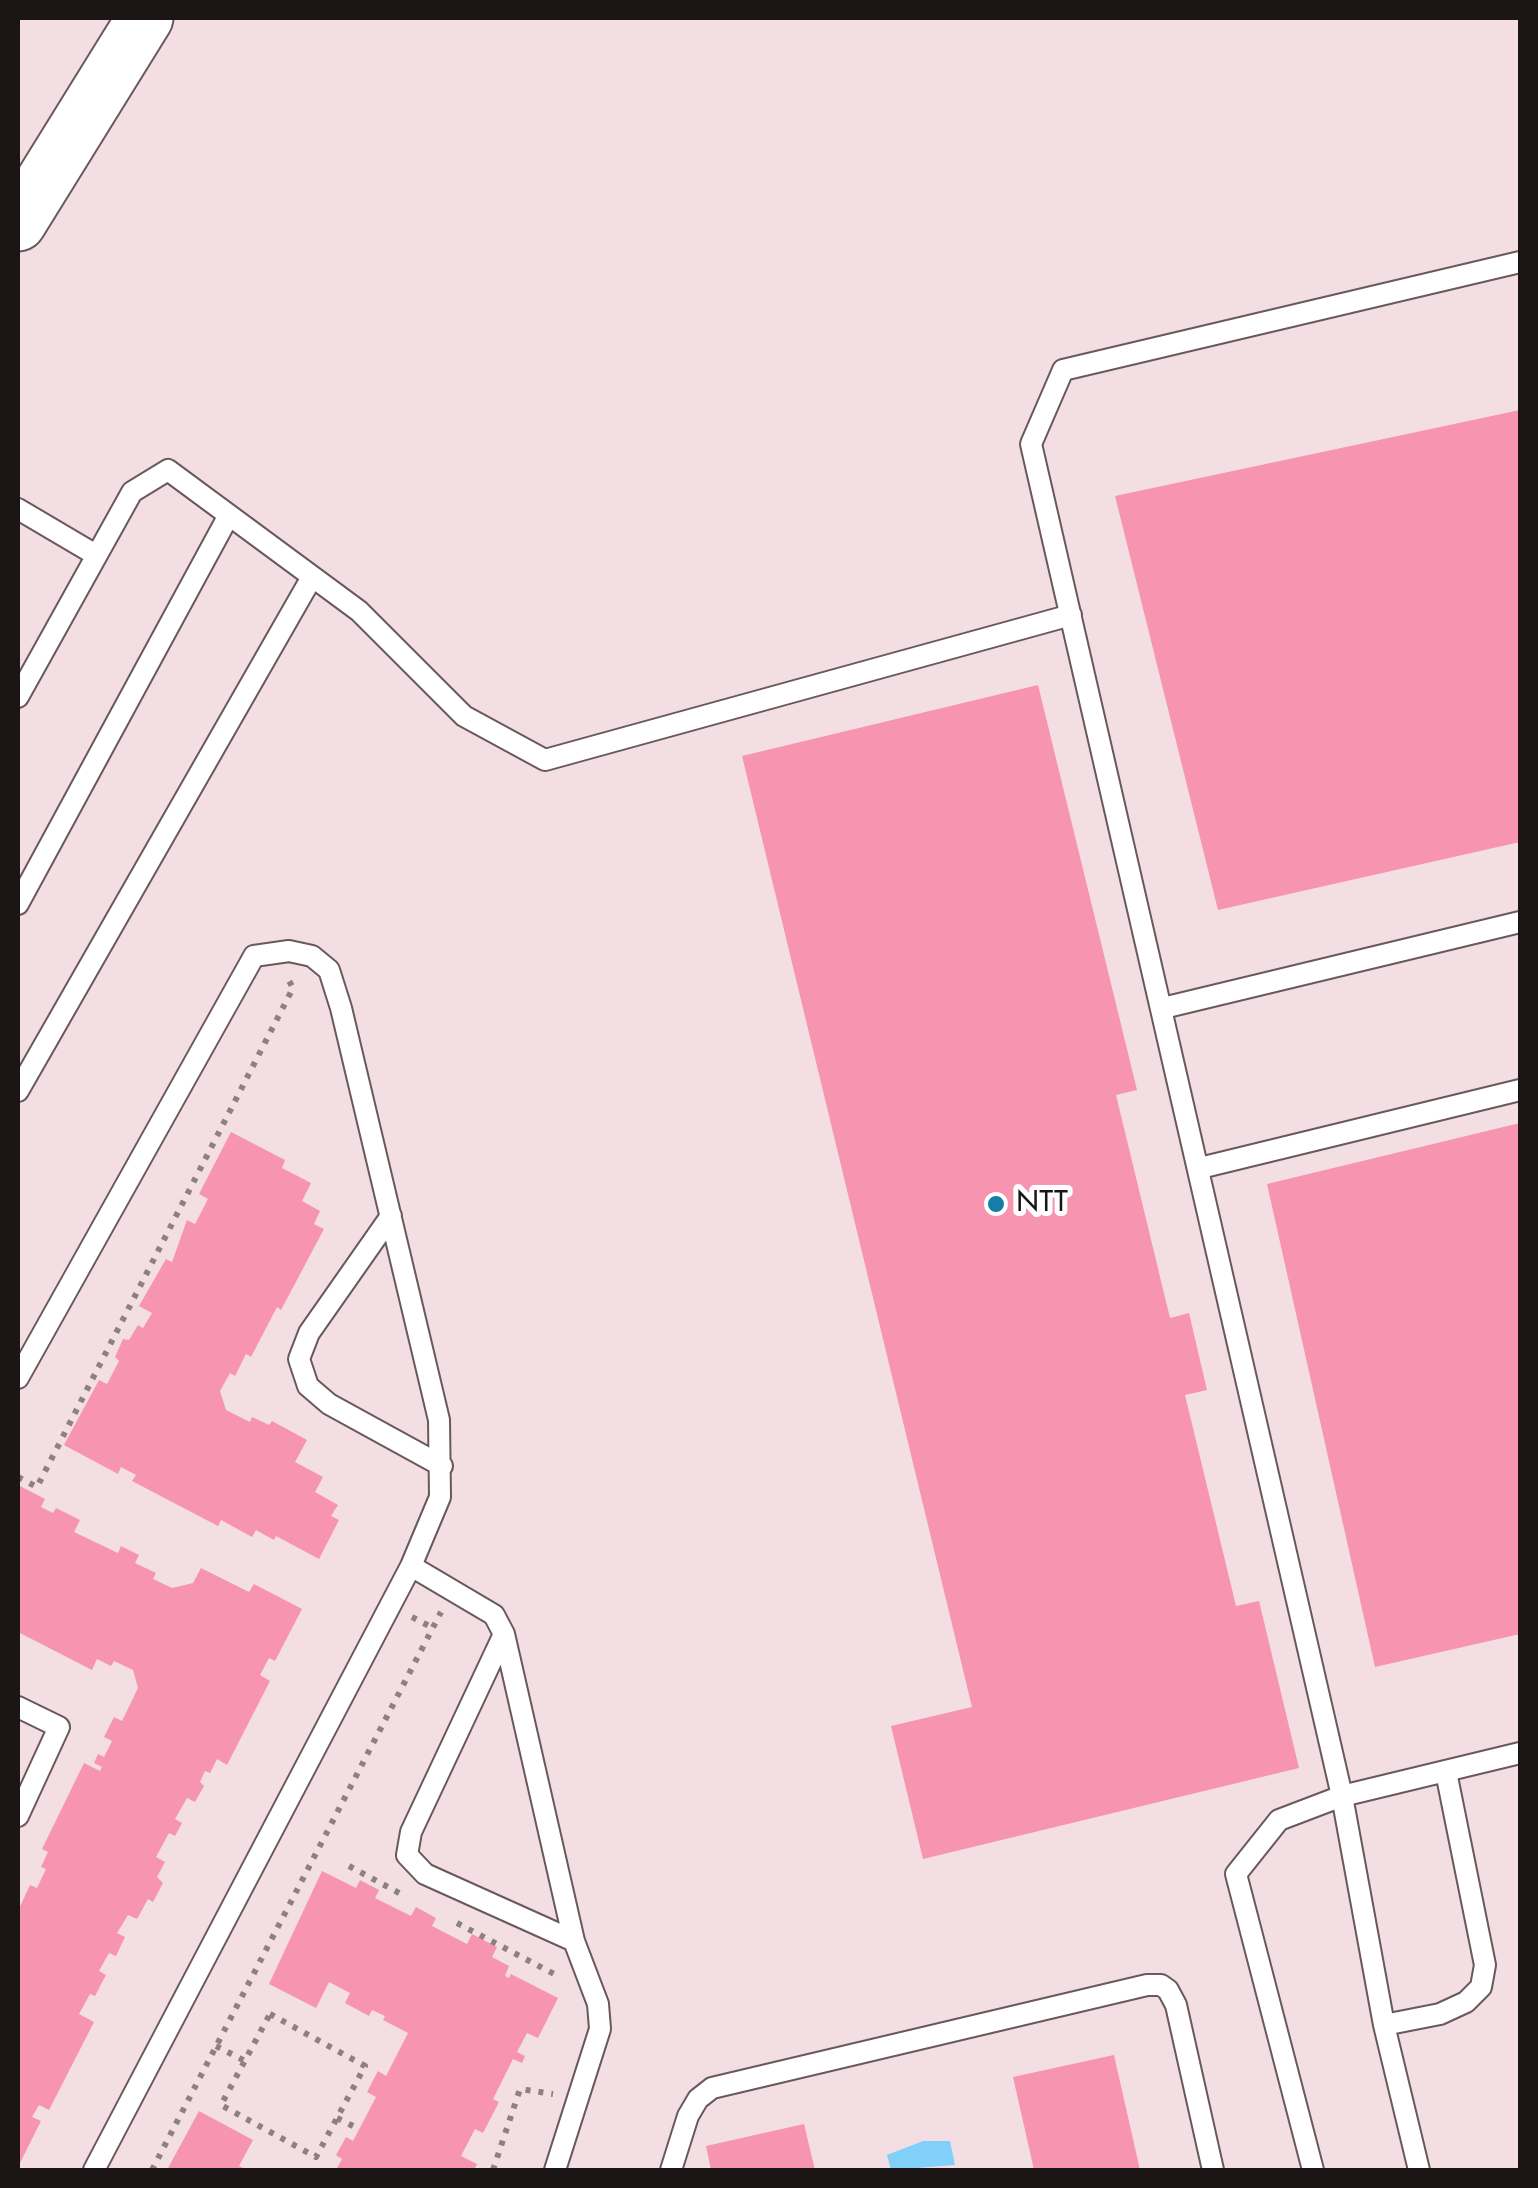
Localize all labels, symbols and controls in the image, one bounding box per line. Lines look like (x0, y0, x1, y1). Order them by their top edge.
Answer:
place label: NTT (1016, 1186, 1068, 1222)
marker: NTT (985, 1193, 1007, 1215)

